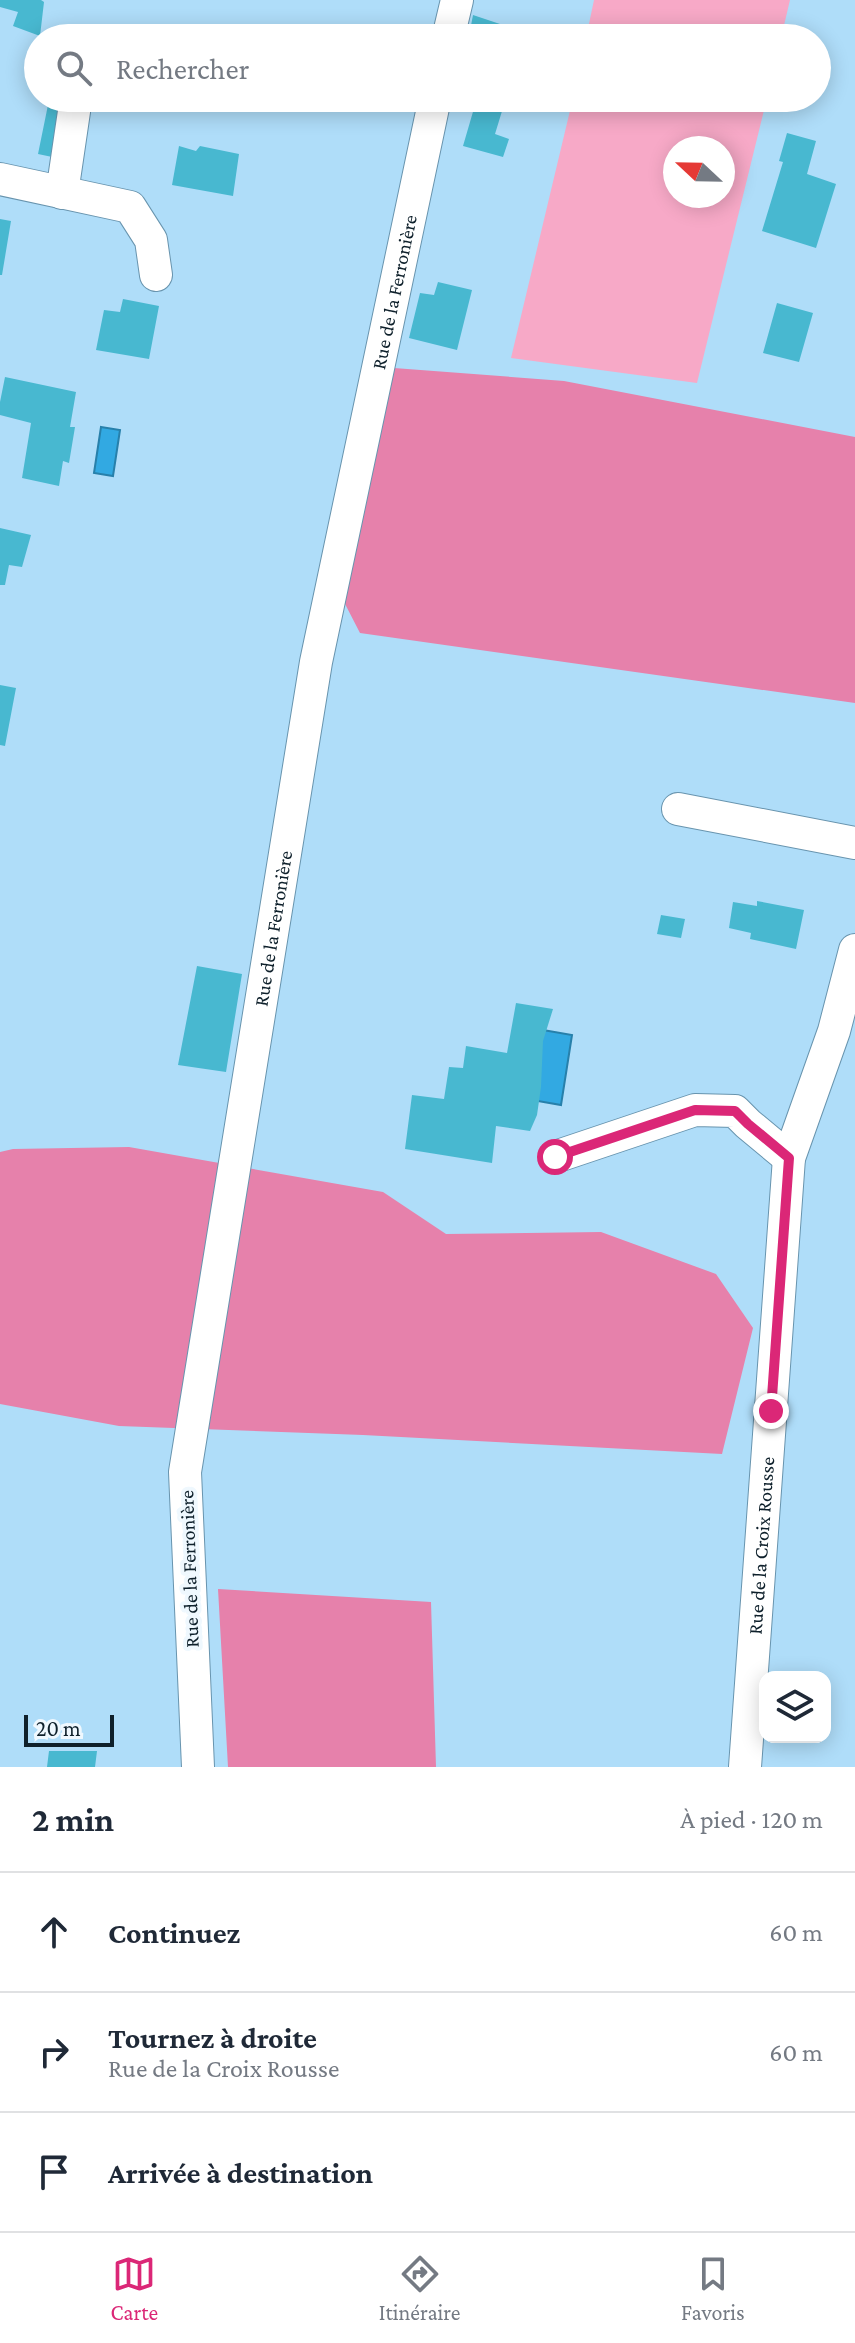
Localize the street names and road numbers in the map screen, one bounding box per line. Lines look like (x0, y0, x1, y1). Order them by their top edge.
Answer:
street label: Rue de la Ferronière (367, 212, 421, 371)
street label: Rue de la Ferronière (249, 849, 296, 1008)
street label: Rue de la Croix Rousse (744, 1456, 778, 1635)
street label: Rue de la Ferronière (175, 1490, 203, 1648)

